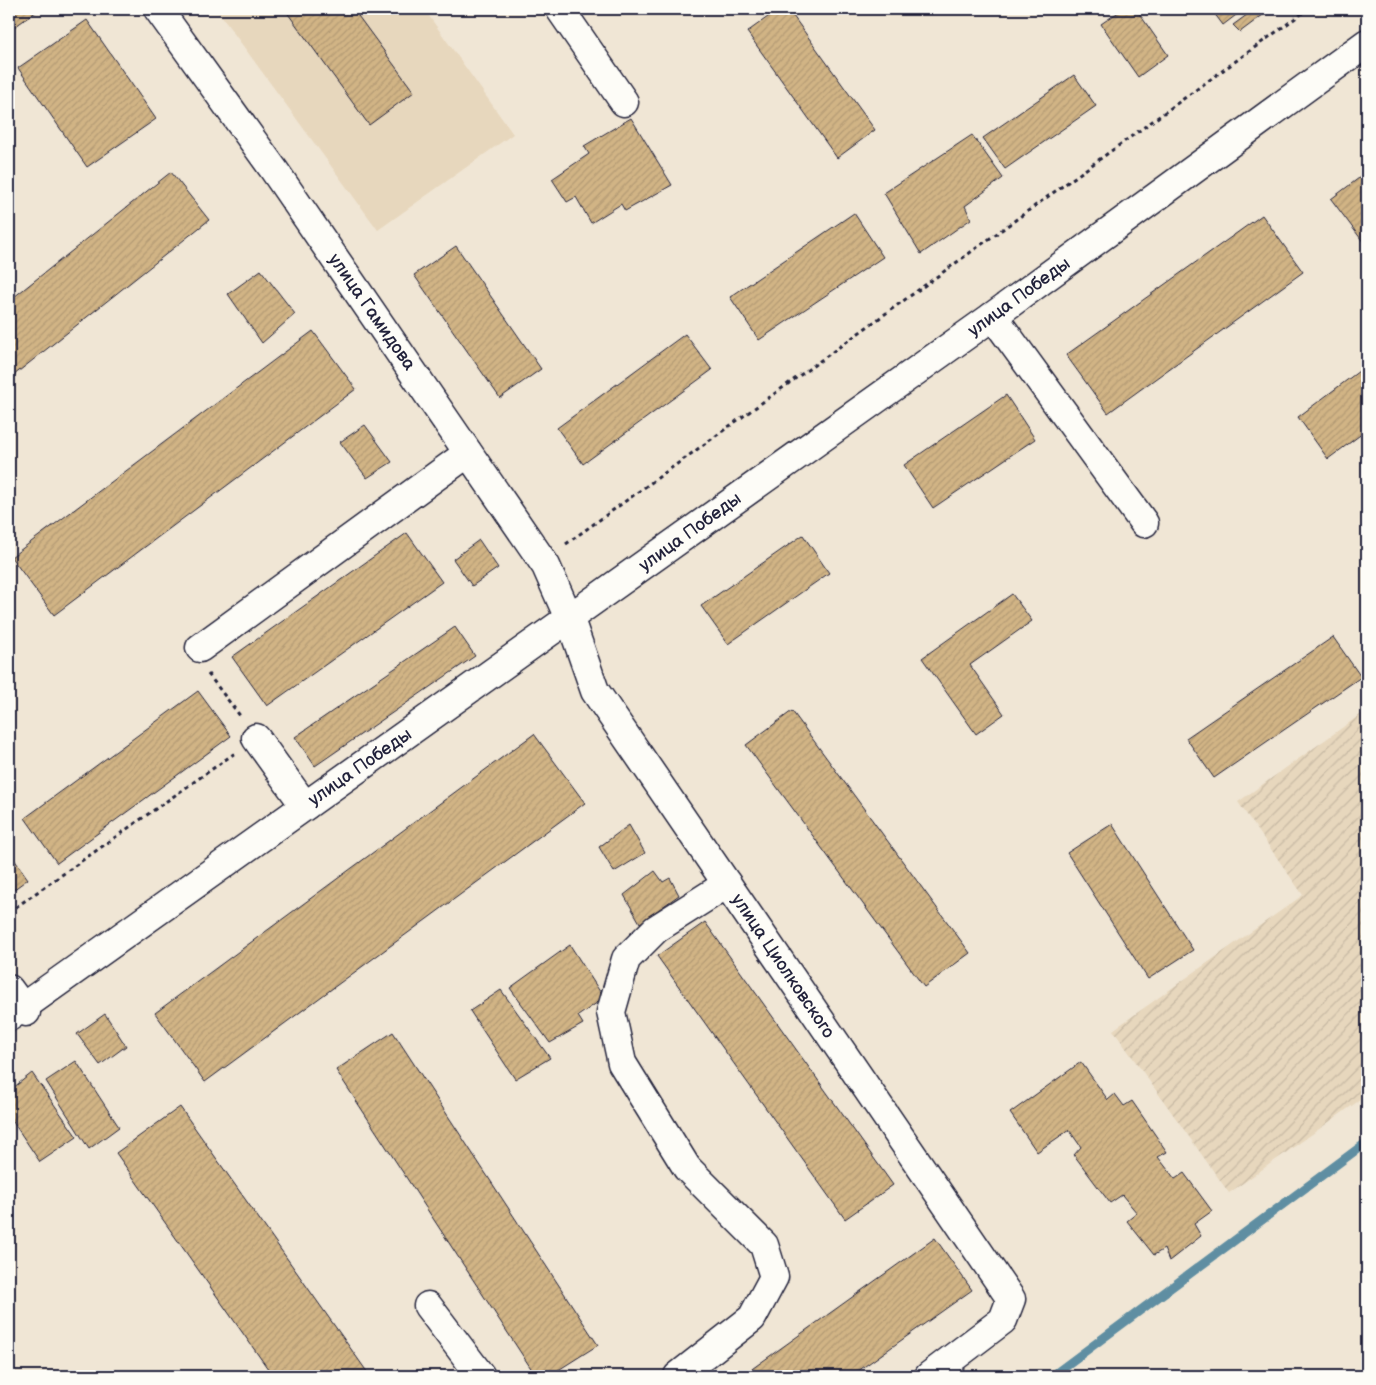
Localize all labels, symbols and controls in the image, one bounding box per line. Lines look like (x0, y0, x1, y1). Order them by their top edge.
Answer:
street label: улица Гамидова (324, 250, 420, 375)
street label: улица Победы (964, 253, 1074, 341)
street label: улица Победы (635, 488, 745, 576)
street label: улица Победы (304, 724, 416, 810)
street label: улица Циолковского (727, 890, 839, 1042)

